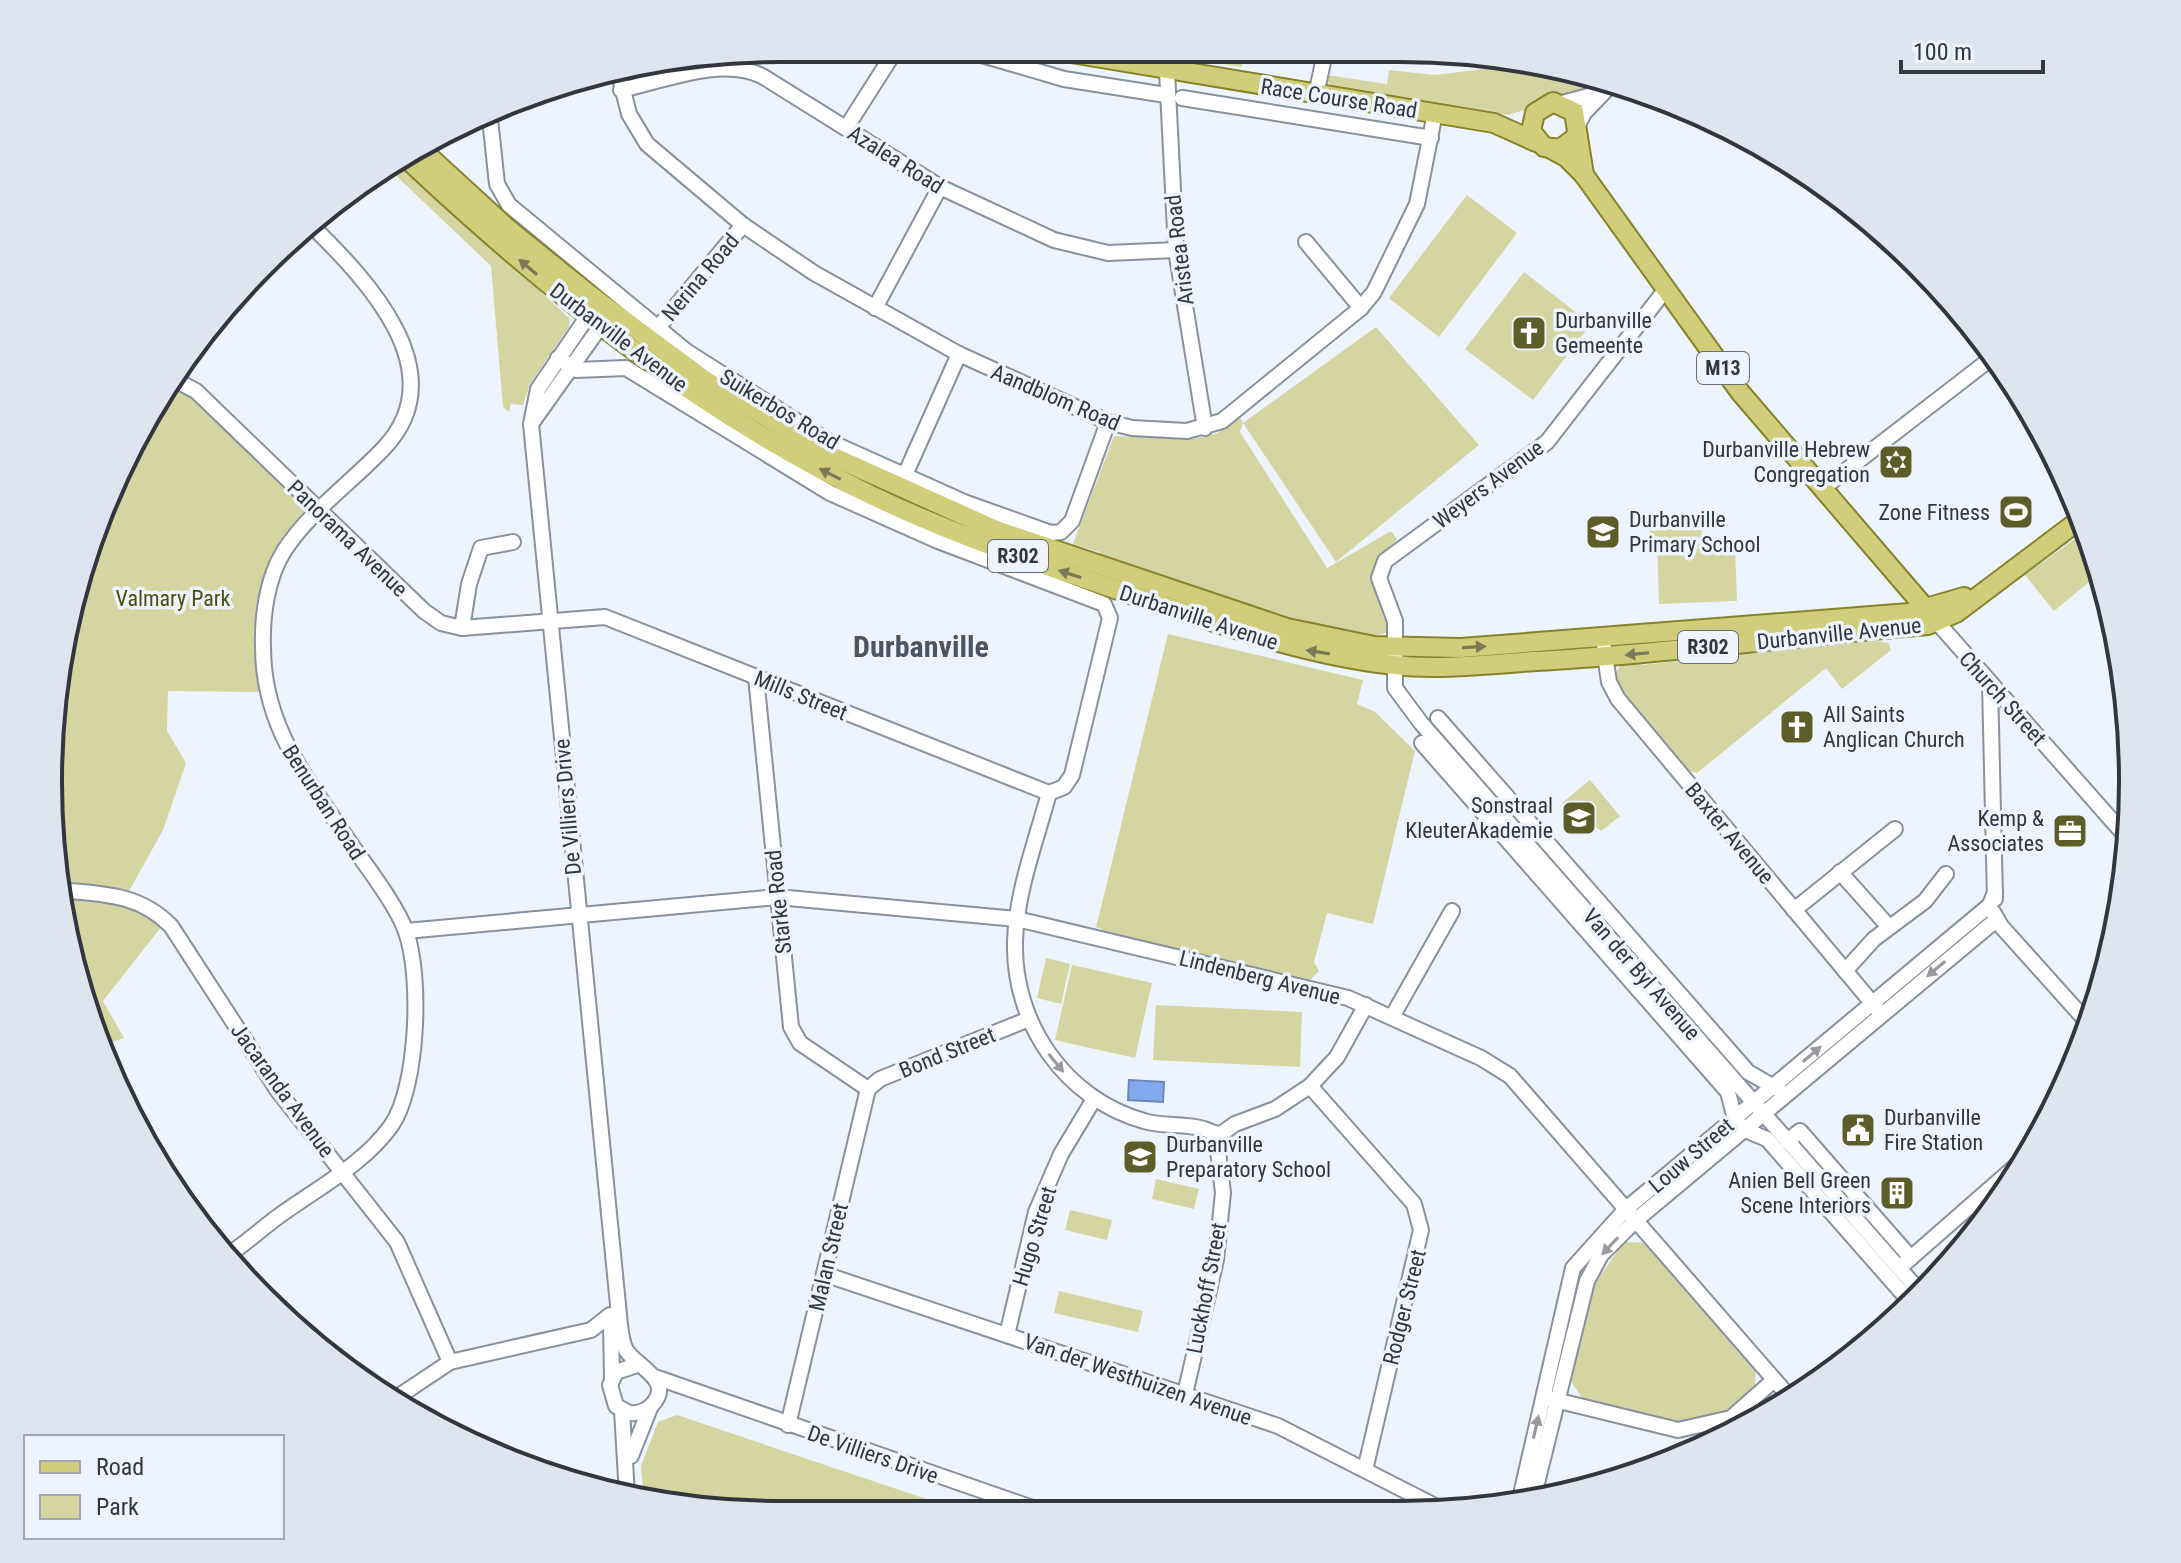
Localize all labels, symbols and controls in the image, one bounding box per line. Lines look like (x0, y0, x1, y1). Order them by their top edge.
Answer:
scale bar (1901, 24, 2043, 74)
text: 100 m (1913, 38, 1972, 66)
street label: Race Course Road (1259, 74, 1419, 123)
street label: Azalea Road (843, 120, 948, 199)
street label: Aristea Road (1160, 193, 1199, 307)
street label: Nerina Road (657, 229, 744, 326)
one-way arrow (518, 259, 538, 276)
street label: Durbanville Avenue (545, 278, 692, 397)
place label: Durbanville Gemeente (1555, 308, 1652, 358)
church icon: Durbanville Gemeente (1510, 314, 1548, 352)
road number: M13 (1697, 352, 1749, 384)
street label: Aandblom Road (988, 359, 1124, 436)
street label: Suikerbos Road (715, 364, 844, 455)
street label: Weyers Avenue (1428, 435, 1548, 534)
place label: Durbanville Hebrew Congregation (1702, 437, 1870, 487)
synagogue icon: Durbanville Hebrew Congregation (1877, 443, 1915, 481)
one-way arrow (819, 468, 842, 481)
street label: Panorama Avenue (283, 475, 413, 602)
sports icon: Zone Fitness (1997, 493, 2035, 531)
place label: Zone Fitness (1878, 500, 1990, 525)
place label: Durbanville Primary School (1629, 507, 1760, 557)
school or university icon: Durbanville Primary School (1584, 513, 1622, 551)
road number: R302 (988, 540, 1048, 572)
one-way arrow (1058, 567, 1082, 580)
street label: Durbanville Avenue (1116, 580, 1281, 655)
park label: Valmary Park (116, 586, 231, 611)
street label: Durbanville Avenue (1756, 612, 1923, 655)
district label: Durbanville (853, 629, 989, 664)
road number: R302 (1678, 631, 1738, 663)
one-way arrow (1462, 640, 1487, 653)
one-way arrow (1305, 645, 1330, 658)
street label: Church Street (1954, 646, 2051, 750)
one-way arrow (1624, 647, 1649, 660)
street label: Mills Street (751, 665, 851, 725)
place label: All Saints Anglican Church (1823, 702, 1965, 752)
church icon: All Saints Anglican Church (1778, 708, 1816, 746)
street label: De Villiers Drive (549, 738, 586, 876)
street label: Benurban Road (277, 740, 370, 864)
street label: Baxter Avenue (1680, 778, 1779, 889)
place label: Sonstraal KleuterAkademie (1405, 793, 1553, 843)
school or university icon: Sonstraal KleuterAkademie (1560, 799, 1598, 837)
place label: Kemp & Associates (1948, 806, 2044, 856)
office icon: Kemp & Associates (2051, 812, 2089, 850)
street label: Starke Road (761, 849, 796, 955)
street label: Van der Byl Avenue (1578, 904, 1705, 1045)
street label: Lindenberg Avenue (1177, 945, 1343, 1010)
one-way arrow (1926, 960, 1946, 977)
street label: Jacaranda Avenue (226, 1019, 339, 1162)
street label: Bond Street (896, 1022, 999, 1083)
one-way arrow (1802, 1046, 1822, 1063)
one-way arrow (1048, 1053, 1064, 1073)
place label: Durbanville Fire Station (1884, 1105, 1983, 1155)
public building icon: Durbanville Fire Station (1839, 1111, 1877, 1149)
street label: Louw Street (1644, 1113, 1739, 1198)
place label: Durbanville Preparatory School (1166, 1132, 1331, 1182)
school or university icon: Durbanville Preparatory School (1121, 1138, 1159, 1176)
place label: Anien Bell Green Scene Interiors (1728, 1168, 1871, 1218)
building icon: Anien Bell Green Scene Interiors (1878, 1174, 1916, 1212)
street label: Hugo Street (1007, 1183, 1061, 1289)
street label: Malan Street (804, 1201, 853, 1314)
street label: Luckhoff Street (1182, 1220, 1231, 1356)
one-way arrow (1601, 1237, 1619, 1256)
street label: Rodger Street (1378, 1247, 1431, 1367)
street label: Van der Westhuizen Avenue (1021, 1329, 1255, 1430)
one-way arrow (1531, 1414, 1543, 1439)
street label: De Villiers Drive (804, 1420, 941, 1489)
legend (24, 1435, 284, 1539)
text: Road (96, 1453, 144, 1481)
text: Park (96, 1493, 139, 1521)

